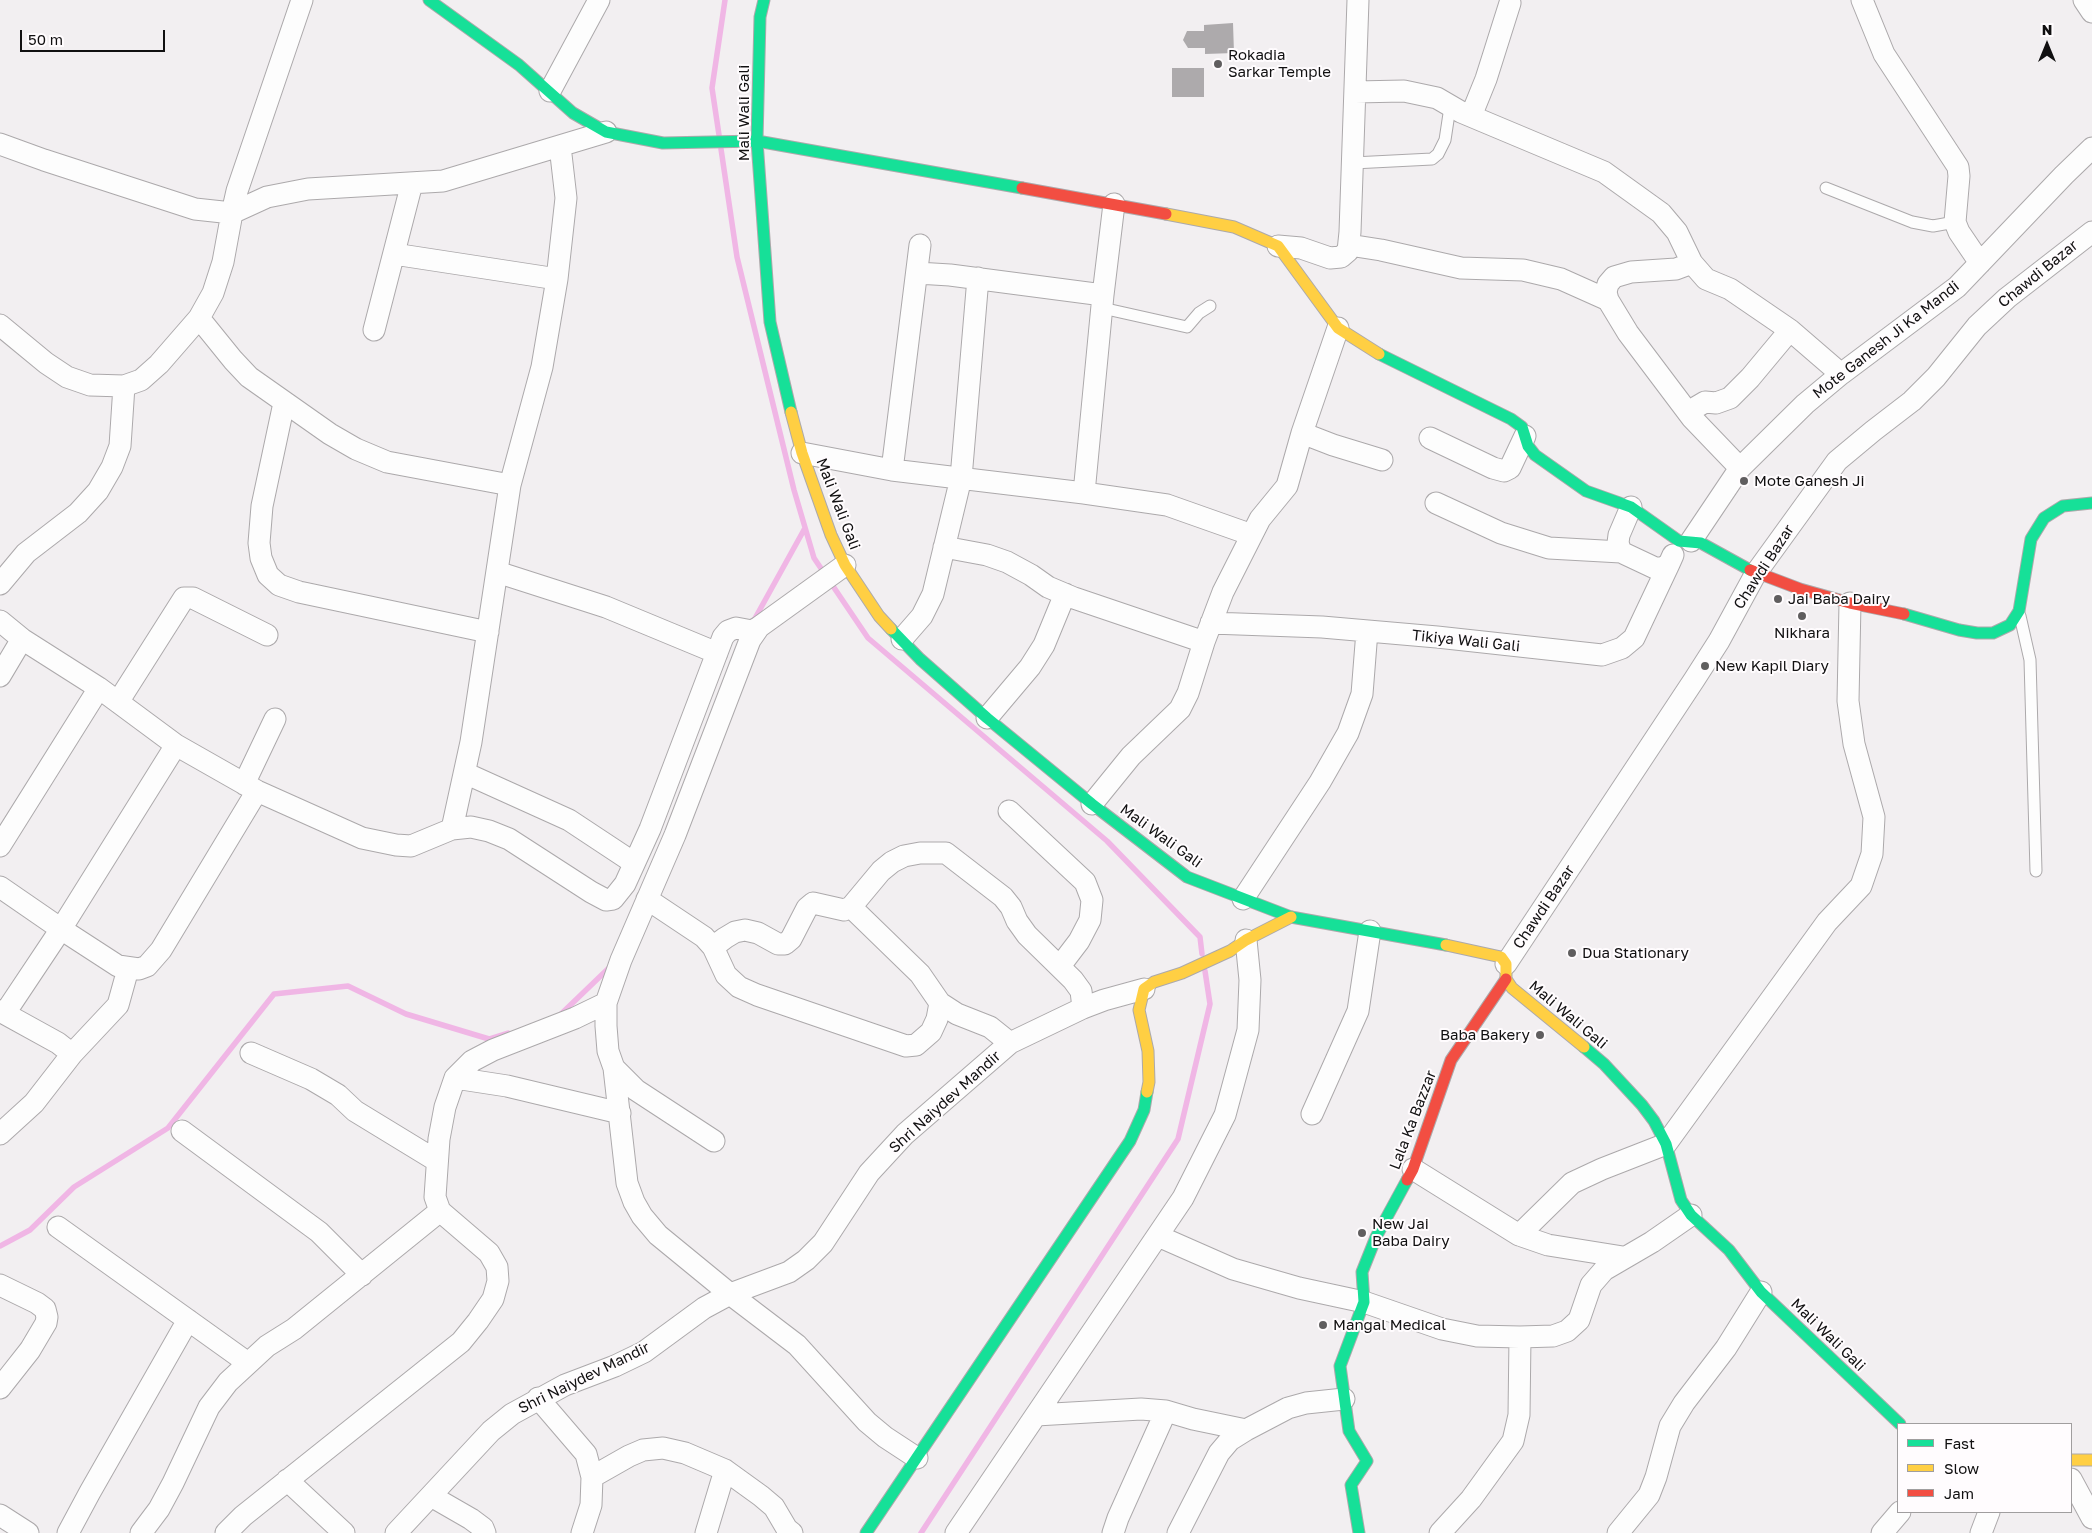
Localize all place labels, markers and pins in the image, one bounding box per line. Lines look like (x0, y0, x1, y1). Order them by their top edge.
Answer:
place label: Rokadia Sarkar Temple (1228, 46, 1331, 81)
marker: Rokadia Sarkar Temple (1212, 58, 1224, 70)
place label: Mote Ganesh Ji (1754, 472, 1865, 490)
marker: Mote Ganesh Ji (1738, 475, 1750, 487)
place label: Jai Baba Dairy (1788, 590, 1890, 608)
marker: Jai Baba Dairy (1772, 593, 1784, 605)
marker: Nikhara (1796, 610, 1808, 622)
place label: Nikhara (1774, 624, 1830, 642)
place label: New Kapil Diary (1715, 657, 1829, 675)
marker: New Kapil Diary (1699, 660, 1711, 672)
place label: Dua Stationary (1582, 944, 1689, 962)
marker: Dua Stationary (1566, 947, 1578, 959)
place label: Baba Bakery (1440, 1026, 1530, 1044)
marker: Baba Bakery (1534, 1029, 1546, 1041)
place label: New Jai Baba Dairy (1372, 1215, 1450, 1250)
marker: New Jai Baba Dairy (1356, 1227, 1368, 1239)
place label: Mangal Medical (1333, 1316, 1446, 1334)
marker: Mangal Medical (1317, 1319, 1329, 1331)

